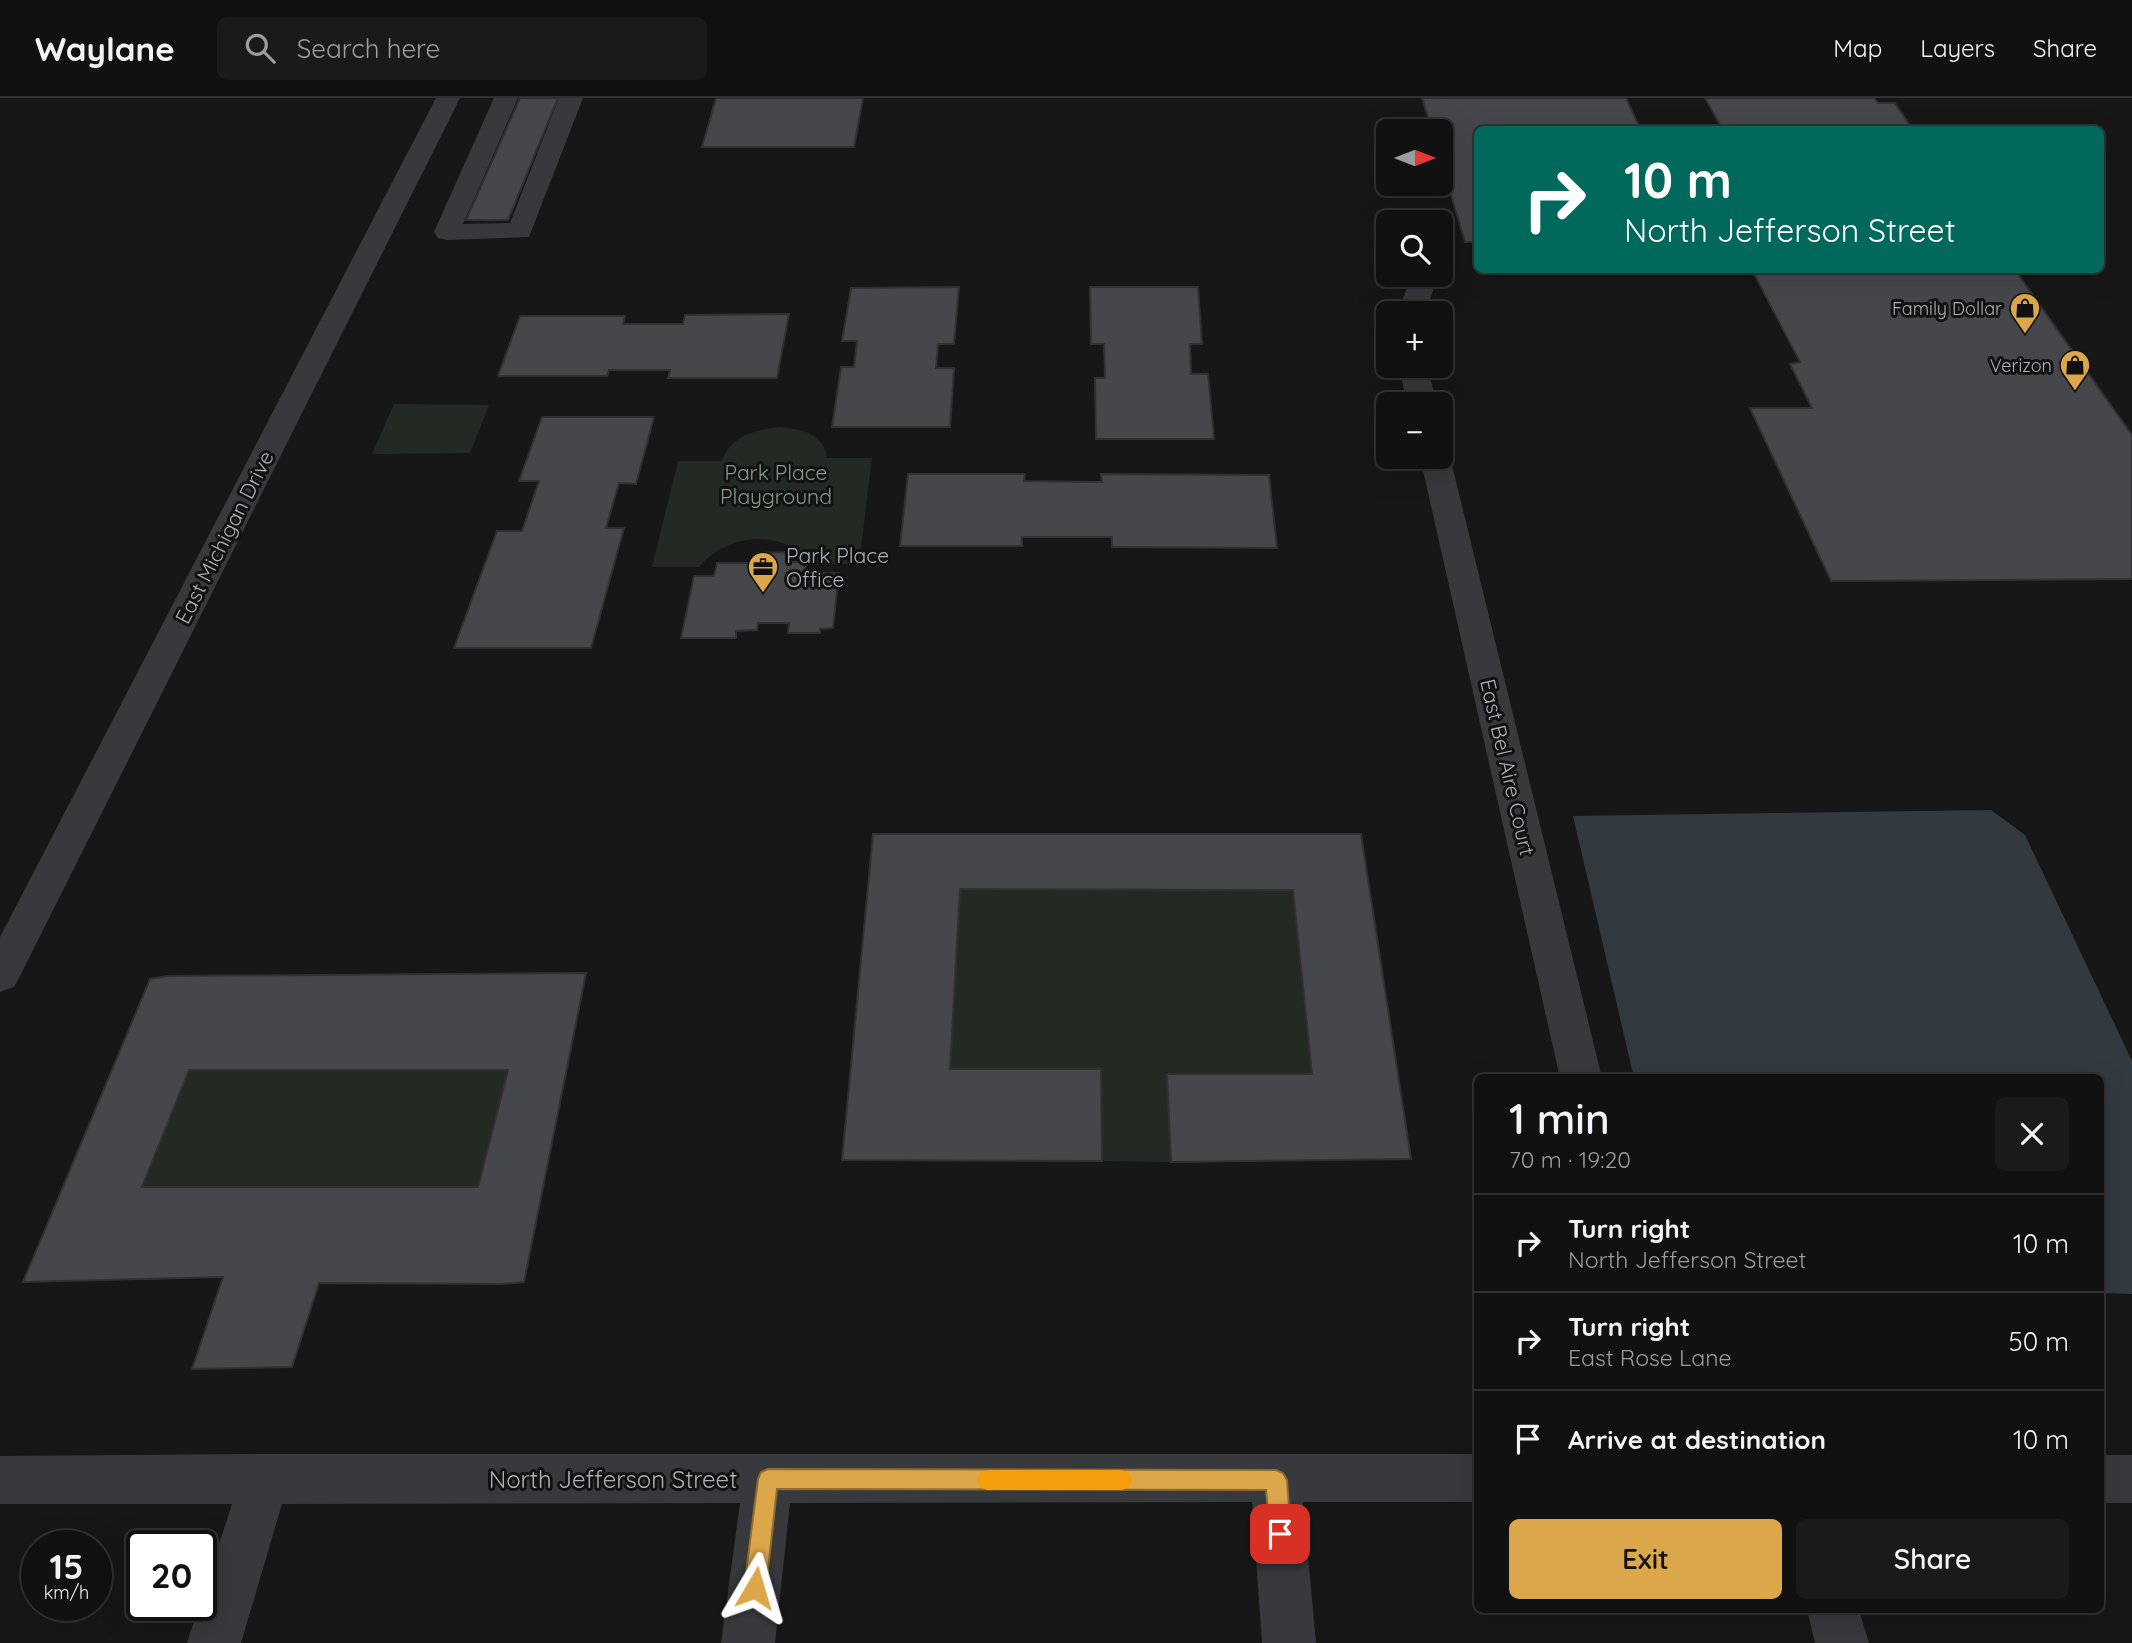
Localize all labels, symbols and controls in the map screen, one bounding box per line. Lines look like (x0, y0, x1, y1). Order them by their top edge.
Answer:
search box (217, 17, 707, 80)
text: Waylane (35, 28, 175, 69)
icon: search (241, 29, 279, 67)
text: Search here (297, 32, 440, 65)
text: Map (1833, 33, 1882, 63)
text: Layers (1920, 33, 1995, 63)
text: Share (2033, 33, 2097, 63)
north arrow (1376, 119, 1452, 196)
map controls (1376, 119, 1453, 469)
text: 10 m (1624, 149, 1732, 210)
icon: right (1509, 154, 1600, 245)
button: search (1376, 210, 1453, 287)
text: North Jefferson Street (1624, 210, 1956, 250)
shop icon: Family Dollar (2008, 291, 2042, 335)
place label: Family Dollar (1892, 297, 2002, 320)
button: + (1376, 301, 1453, 378)
shop icon: Verizon (2058, 348, 2092, 392)
place label: Verizon (1990, 354, 2052, 377)
button: − (1376, 392, 1453, 469)
street label: East Michigan Drive (169, 446, 279, 628)
park label: Park Place Playground (720, 459, 832, 509)
place label: Park Place Office (786, 542, 889, 592)
office icon: Park Place Office (746, 550, 780, 594)
street label: East Bel Aire Court (1475, 676, 1541, 858)
text: 1 min (1509, 1092, 1610, 1145)
button: close (1995, 1097, 2069, 1171)
text: 70 m · 19:20 (1509, 1145, 1631, 1174)
text: Turn right (1568, 1212, 1690, 1245)
icon: right (1509, 1224, 1547, 1262)
text: 10 m (2013, 1227, 2069, 1260)
text: North Jefferson Street (1568, 1245, 1806, 1274)
text: Turn right (1568, 1310, 1690, 1343)
icon: right (1509, 1322, 1547, 1360)
text: 50 m (2009, 1325, 2069, 1358)
text: East Rose Lane (1568, 1343, 1732, 1372)
icon: arrive (1509, 1420, 1547, 1458)
text: Arrive at destination (1568, 1423, 1826, 1456)
text: 10 m (2013, 1423, 2069, 1456)
street label: North Jefferson Street (489, 1464, 737, 1494)
pin (1250, 1504, 1310, 1564)
icon: arrive (1261, 1515, 1299, 1553)
button: Exit (1509, 1519, 1782, 1599)
button: Share (1796, 1519, 2069, 1599)
speed limit sign: 20 (126, 1530, 217, 1621)
text: 15 (50, 1544, 83, 1588)
position arrow (718, 1551, 792, 1625)
text: km/h (44, 1581, 89, 1604)

